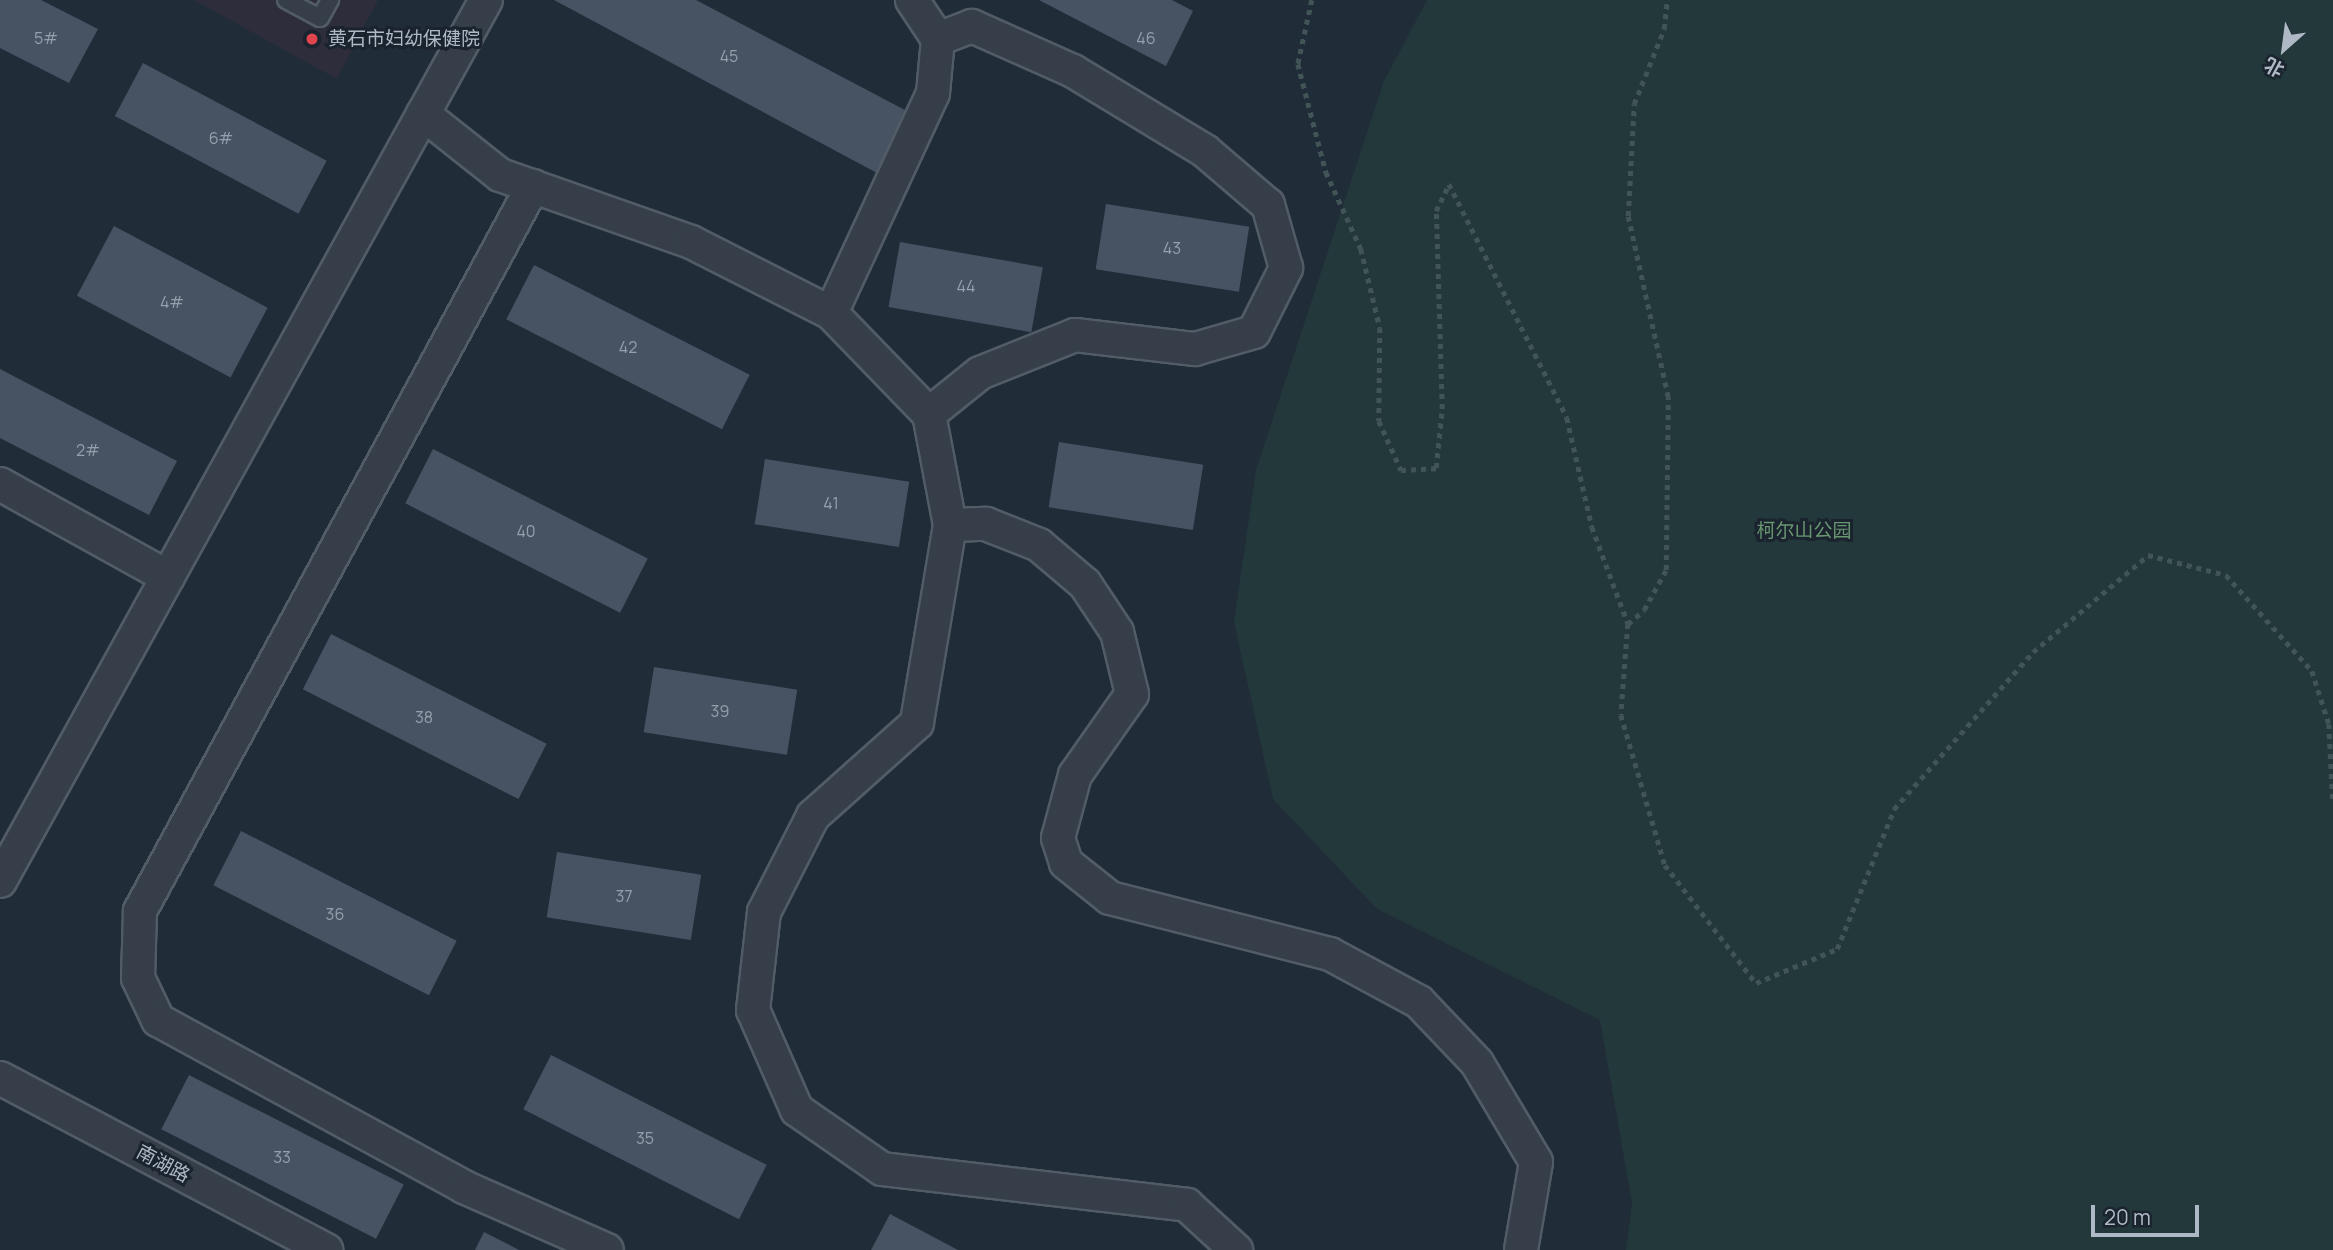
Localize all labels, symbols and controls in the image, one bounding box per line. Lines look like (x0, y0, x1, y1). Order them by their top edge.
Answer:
north arrow (2249, 14, 2319, 84)
house number: 5# (34, 28, 58, 48)
place label: 黄石市妇幼保健院 (328, 28, 480, 50)
house number: 46 (1136, 28, 1156, 48)
marker: 黄石市妇幼保健院 (302, 29, 322, 49)
house number: 45 (720, 46, 738, 66)
text: 北 (2260, 52, 2289, 83)
house number: 6# (209, 128, 233, 148)
house number: 43 (1163, 238, 1181, 258)
house number: 44 (956, 276, 976, 296)
house number: 4# (160, 292, 184, 312)
house number: 42 (619, 337, 637, 357)
house number: 2# (76, 440, 100, 460)
house number: 41 (823, 493, 839, 513)
park label: 柯尔山公园 (1757, 520, 1851, 542)
house number: 40 (516, 521, 536, 541)
house number: 39 (711, 701, 729, 721)
house number: 38 (415, 707, 433, 727)
house number: 37 (616, 886, 632, 906)
house number: 36 (326, 904, 344, 924)
house number: 35 (636, 1128, 654, 1148)
street label: 南湖路 (132, 1141, 194, 1187)
house number: 33 (273, 1147, 291, 1167)
scale bar (2095, 1190, 2204, 1234)
text: 20 m (2104, 1203, 2151, 1231)

